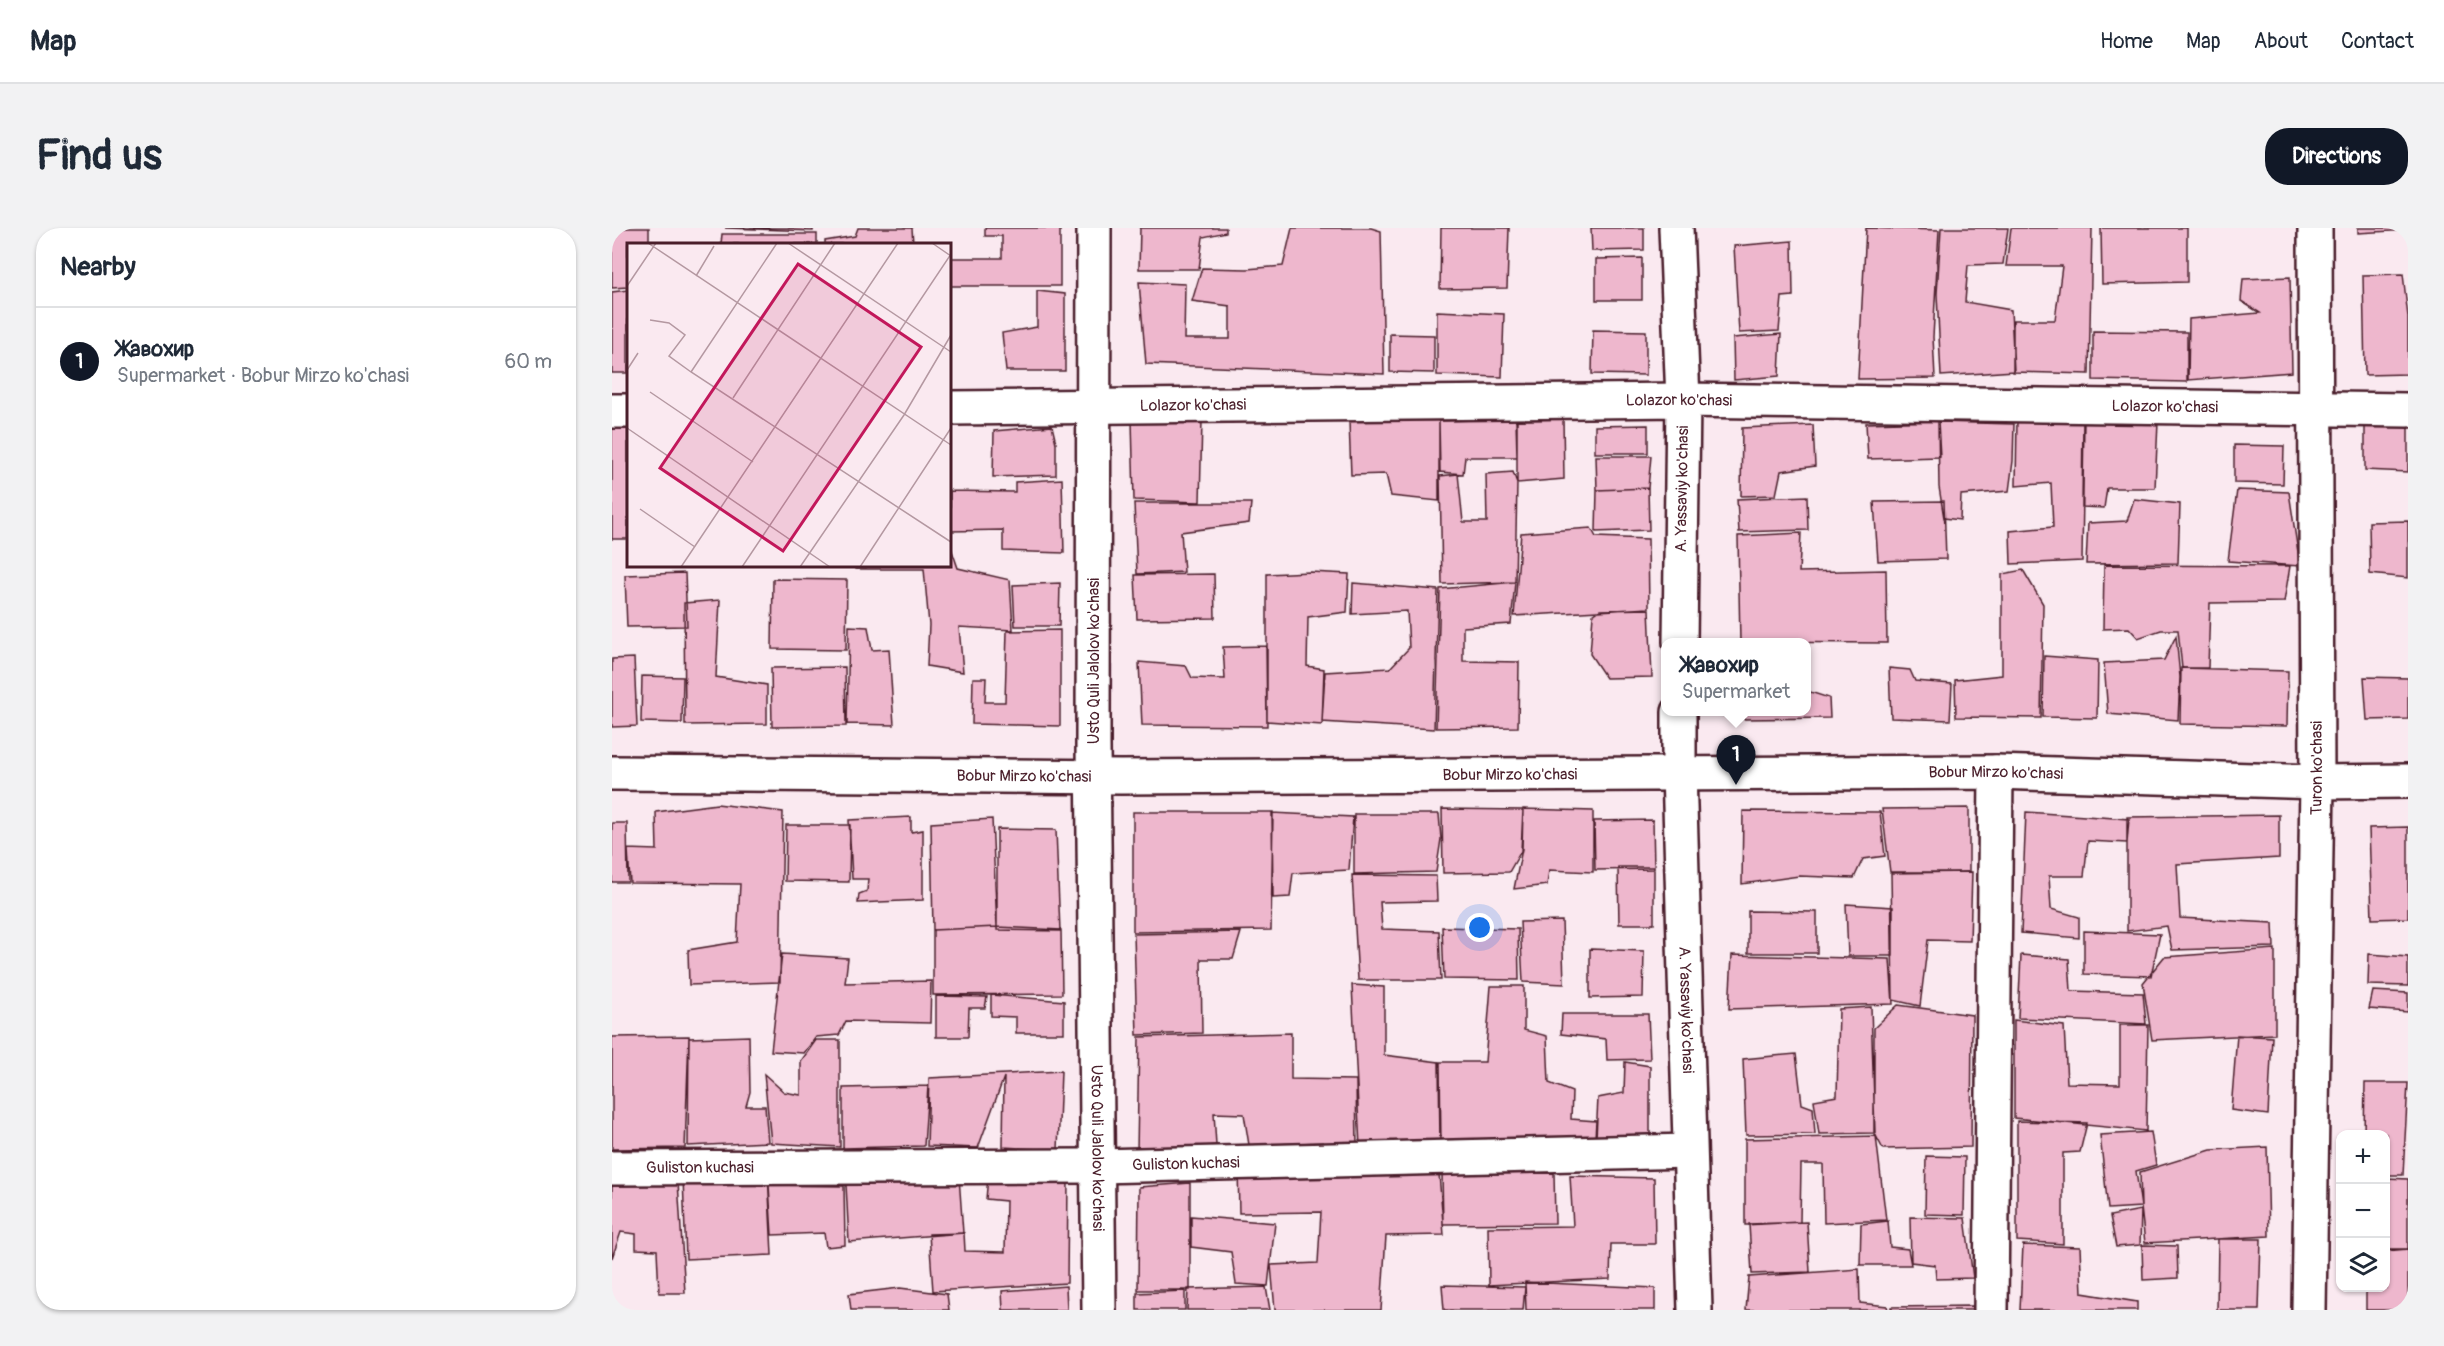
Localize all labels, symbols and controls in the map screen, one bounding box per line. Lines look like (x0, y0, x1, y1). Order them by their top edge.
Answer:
text: Map (30, 24, 76, 59)
text: Home (2100, 28, 2153, 55)
text: Map (2186, 28, 2221, 55)
text: About (2254, 28, 2308, 55)
text: Contact (2341, 28, 2414, 55)
button: Directions (2265, 128, 2408, 185)
text: Find us (36, 130, 162, 182)
inset map (627, 243, 951, 567)
text: Nearby (60, 251, 136, 283)
text: Жавохир (117, 335, 194, 363)
text: 1 (76, 349, 83, 374)
text: 60 m (505, 349, 552, 374)
text: Supermarket · Bobur Mirzo ko'chasi (117, 363, 409, 388)
street label: Lolazor ko'chasi (1626, 390, 1733, 411)
street label: Lolazor ko'chasi (1140, 395, 1247, 416)
street label: Lolazor ko'chasi (2111, 396, 2218, 417)
street label: A. Yassaviy ko'chasi (1671, 425, 1693, 553)
street label: Usto Quli Jalolov ko'chasi (1084, 578, 1104, 744)
popup (1661, 638, 1811, 716)
text: Жавохир (1682, 651, 1759, 679)
text: Supermarket (1682, 679, 1790, 704)
street label: Turon ko'chasi (2306, 721, 2327, 815)
pin: 1 (1716, 736, 1756, 785)
street label: Bobur Mirzo ko'chasi (1928, 762, 2064, 784)
street label: Bobur Mirzo ko'chasi (1442, 764, 1578, 785)
street label: Bobur Mirzo ko'chasi (956, 766, 1092, 787)
your location (1465, 913, 1494, 942)
street label: A. Yassaviy ko'chasi (1674, 946, 1698, 1074)
street label: Usto Quli Jalolov ko'chasi (1086, 1065, 1108, 1231)
map controls (2336, 1130, 2390, 1292)
button: + (2336, 1130, 2390, 1184)
street label: Guliston kuchasi (1132, 1152, 1240, 1175)
street label: Guliston kuchasi (646, 1157, 754, 1178)
button: − (2336, 1184, 2390, 1238)
button: layers (2336, 1238, 2390, 1292)

